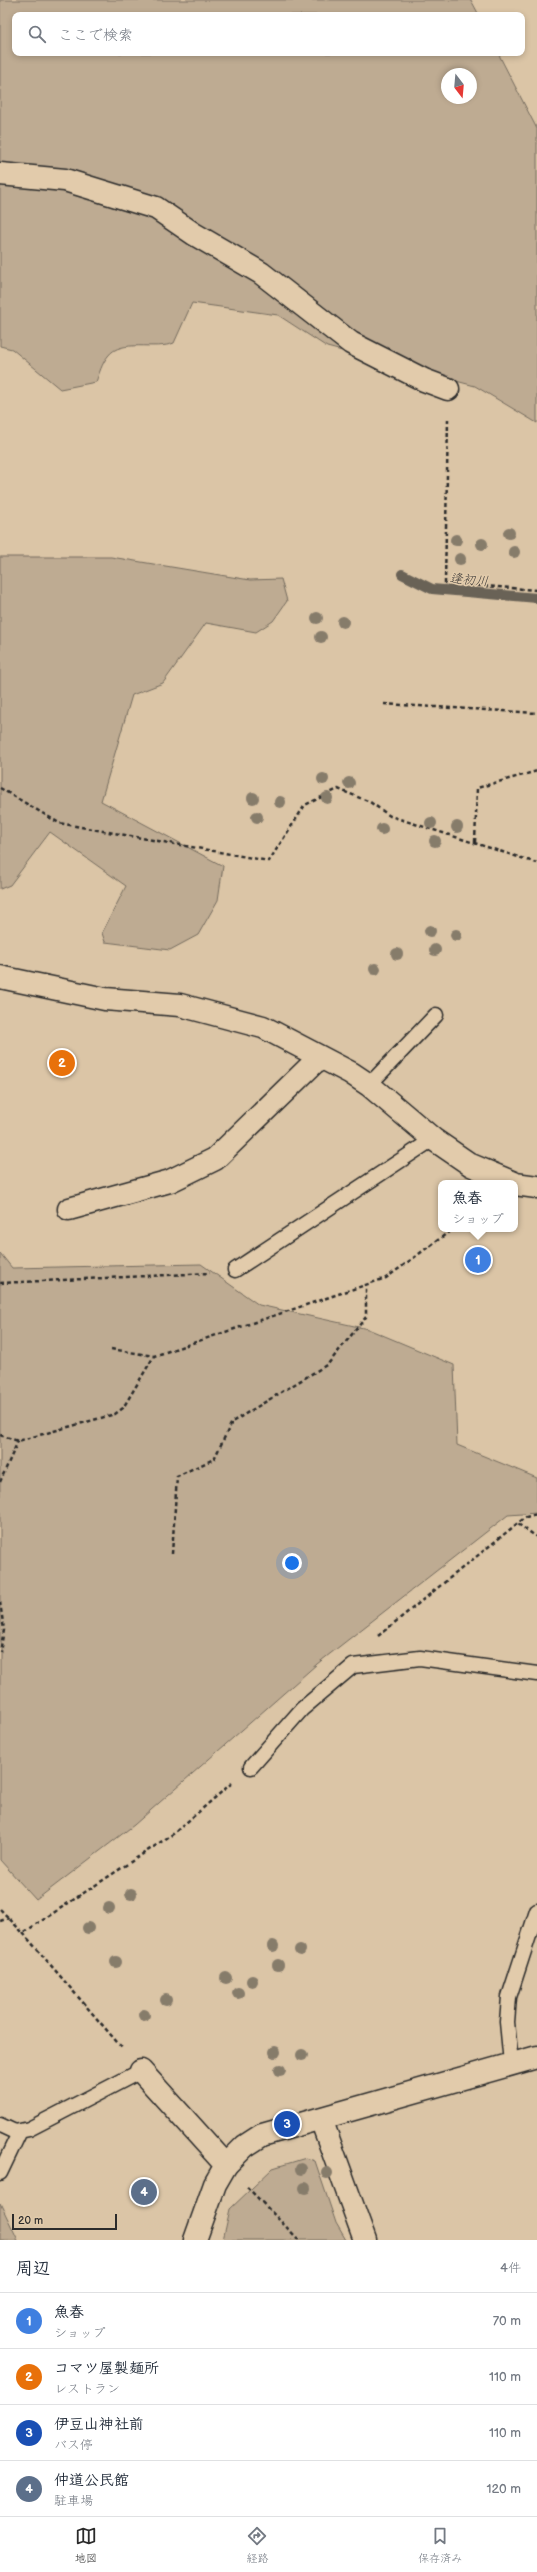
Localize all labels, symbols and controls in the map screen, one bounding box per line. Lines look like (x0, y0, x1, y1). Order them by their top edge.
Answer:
search box (12, 12, 525, 56)
icon: search (26, 23, 48, 45)
text: ここで検索 (58, 26, 133, 45)
north arrow (441, 68, 477, 104)
water label: 逢初川 (449, 570, 489, 590)
pin: 2 (49, 1048, 75, 1078)
popup (438, 1180, 518, 1232)
text: 魚春 (452, 1189, 482, 1208)
text: ショップ (452, 1211, 504, 1227)
pin: 1 (465, 1245, 491, 1275)
your location (282, 1553, 302, 1573)
pin: 3 (274, 2109, 300, 2139)
pin: 4 (131, 2177, 157, 2207)
scale bar (12, 2212, 117, 2231)
text: 20 m (18, 2214, 43, 2227)
text: 周辺 (16, 2259, 50, 2279)
text: 4件 (500, 2260, 521, 2276)
text: 魚春 (54, 2303, 84, 2322)
text: 1 (26, 2313, 32, 2329)
text: 70 m (493, 2313, 521, 2329)
text: ショップ (54, 2325, 105, 2341)
text: コマツ屋製麺所 (54, 2359, 159, 2378)
text: 2 (25, 2369, 33, 2385)
text: 110 m (489, 2369, 521, 2385)
text: レストラン (54, 2381, 120, 2397)
text: 伊豆山神社前 (54, 2415, 144, 2434)
text: 3 (25, 2425, 33, 2441)
text: 110 m (489, 2425, 521, 2441)
text: バス停 (54, 2437, 93, 2453)
text: 仲道公民館 (54, 2471, 129, 2490)
text: 4 (25, 2481, 33, 2497)
text: 120 m (486, 2481, 521, 2497)
text: 駐車場 (54, 2493, 93, 2509)
tab: 地図 (75, 2525, 97, 2565)
tab: 経路 (246, 2525, 268, 2565)
tab: 保存済み (418, 2525, 462, 2565)

